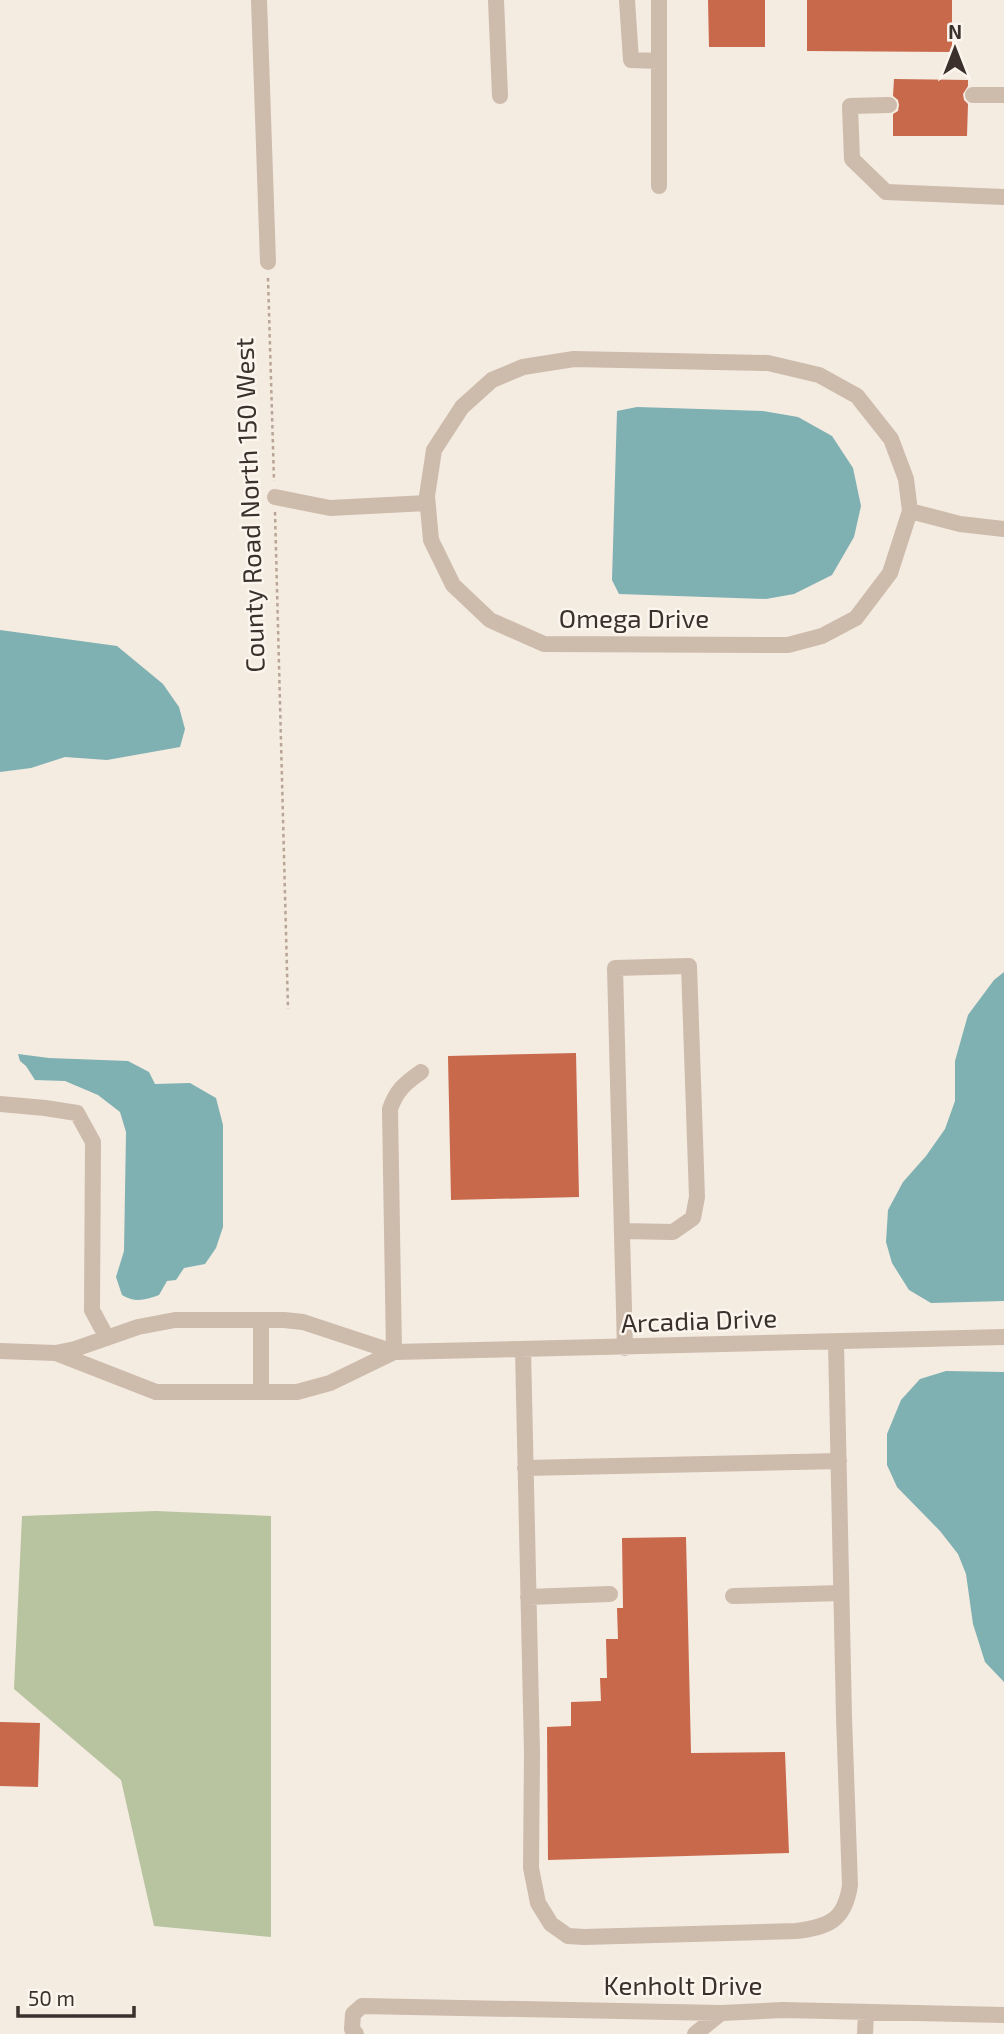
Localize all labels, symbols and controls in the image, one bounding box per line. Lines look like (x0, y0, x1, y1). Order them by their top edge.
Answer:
north arrow (920, 14, 990, 84)
text: N (948, 20, 962, 43)
street label: County Road North 150 West (227, 337, 270, 673)
street label: Omega Drive (559, 602, 709, 633)
street label: Arcadia Drive (620, 1301, 778, 1338)
street label: Kenholt Drive (604, 1969, 762, 2000)
scale bar (18, 1974, 133, 2018)
text: 50 m (28, 1985, 75, 2010)

